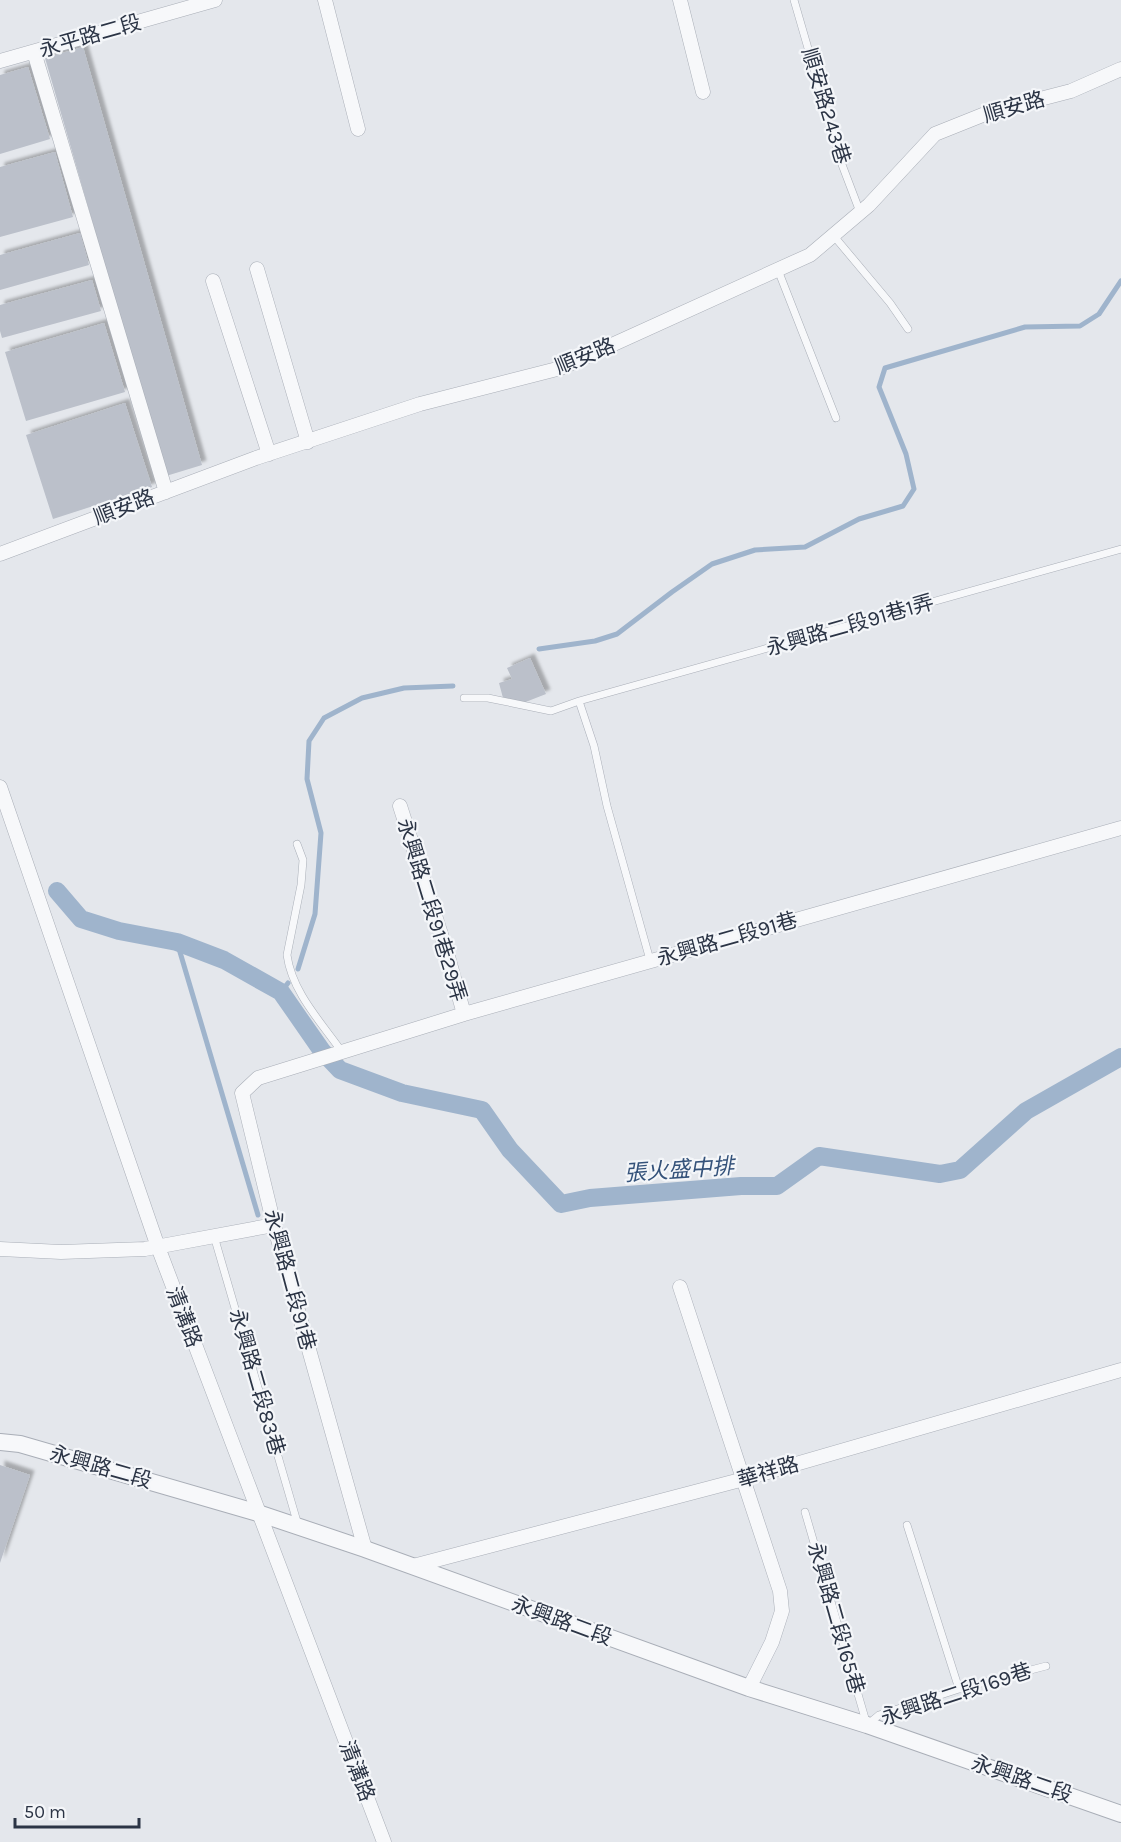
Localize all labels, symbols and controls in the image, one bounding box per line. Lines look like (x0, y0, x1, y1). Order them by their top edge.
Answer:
street label: 永平路二段 (36, 10, 144, 62)
street label: 順安路243巷 (797, 45, 855, 167)
street label: 順安路 (980, 87, 1048, 127)
street label: 順安路 (551, 333, 619, 379)
street label: 順安路 (90, 485, 158, 529)
street label: 永興路二段91巷1弄 (764, 590, 936, 660)
street label: 永興路二段91巷29弄 (393, 815, 471, 1005)
street label: 永興路二段91巷 (654, 907, 800, 971)
water label: 張火盛中排 (623, 1153, 738, 1187)
street label: 永興路二段91巷 (260, 1207, 320, 1353)
street label: 清溝路 (162, 1283, 206, 1351)
street label: 永興路二段83巷 (225, 1306, 289, 1458)
street label: 永興路二段 (47, 1441, 155, 1493)
street label: 華祥路 (734, 1452, 802, 1492)
street label: 永興路二段165巷 (803, 1539, 869, 1697)
street label: 永興路二段 (509, 1592, 615, 1650)
street label: 永興路二段169巷 (878, 1658, 1034, 1730)
street label: 清溝路 (335, 1737, 379, 1805)
street label: 永興路二段 (968, 1751, 1076, 1807)
scale bar (15, 1791, 140, 1829)
text: 50 m (24, 1801, 66, 1823)

